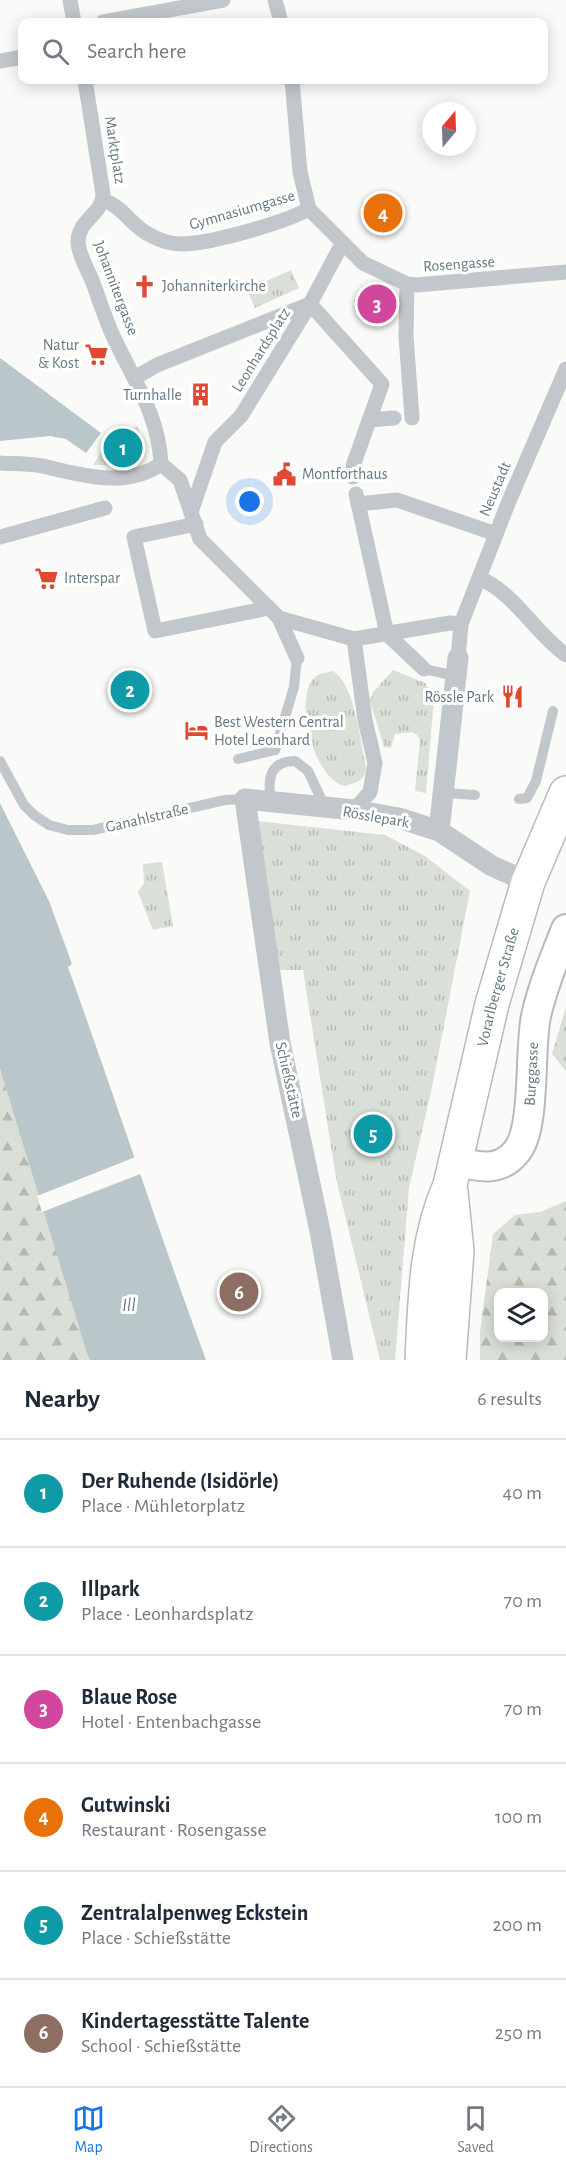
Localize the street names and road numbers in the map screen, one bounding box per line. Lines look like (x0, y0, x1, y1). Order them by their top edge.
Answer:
street label: Marktplatz (102, 115, 128, 185)
street label: Gymnasiumgasse (187, 187, 297, 234)
street label: Johannitergasse (91, 239, 141, 337)
street label: Rosengasse (423, 254, 495, 274)
street label: Leonhardsplatz (229, 305, 293, 395)
street label: Neustadt (476, 459, 514, 519)
street label: Ganahlstraße (104, 801, 190, 835)
street label: Rösslepark (342, 803, 411, 831)
street label: Vorarlberger Straße (474, 926, 522, 1048)
street label: Schießstätte (272, 1040, 306, 1120)
street label: Burggasse (522, 1041, 541, 1107)

